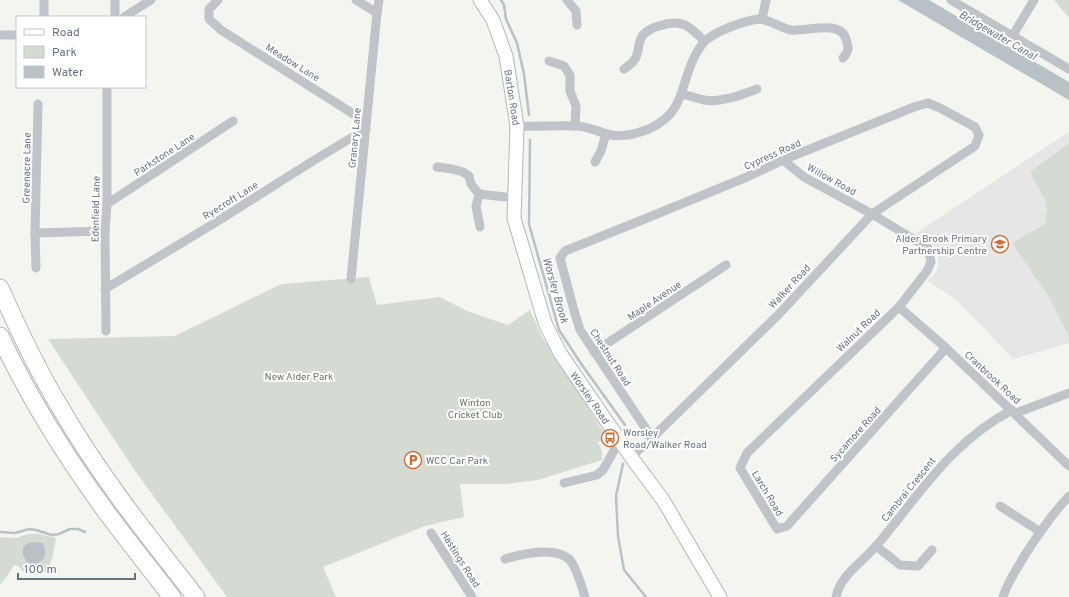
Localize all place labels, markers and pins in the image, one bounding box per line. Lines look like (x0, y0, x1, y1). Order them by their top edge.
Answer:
place label: Alder Brook Primary Partnership Centre (895, 233, 987, 258)
school or university icon: Alder Brook Primary Partnership Centre (990, 234, 1010, 254)
place label: Worsley Road/Walker Road (623, 427, 707, 452)
bus stop icon: Worsley Road/Walker Road (600, 428, 620, 448)
parking icon: WCC Car Park (403, 450, 423, 470)
place label: WCC Car Park (426, 455, 488, 468)

